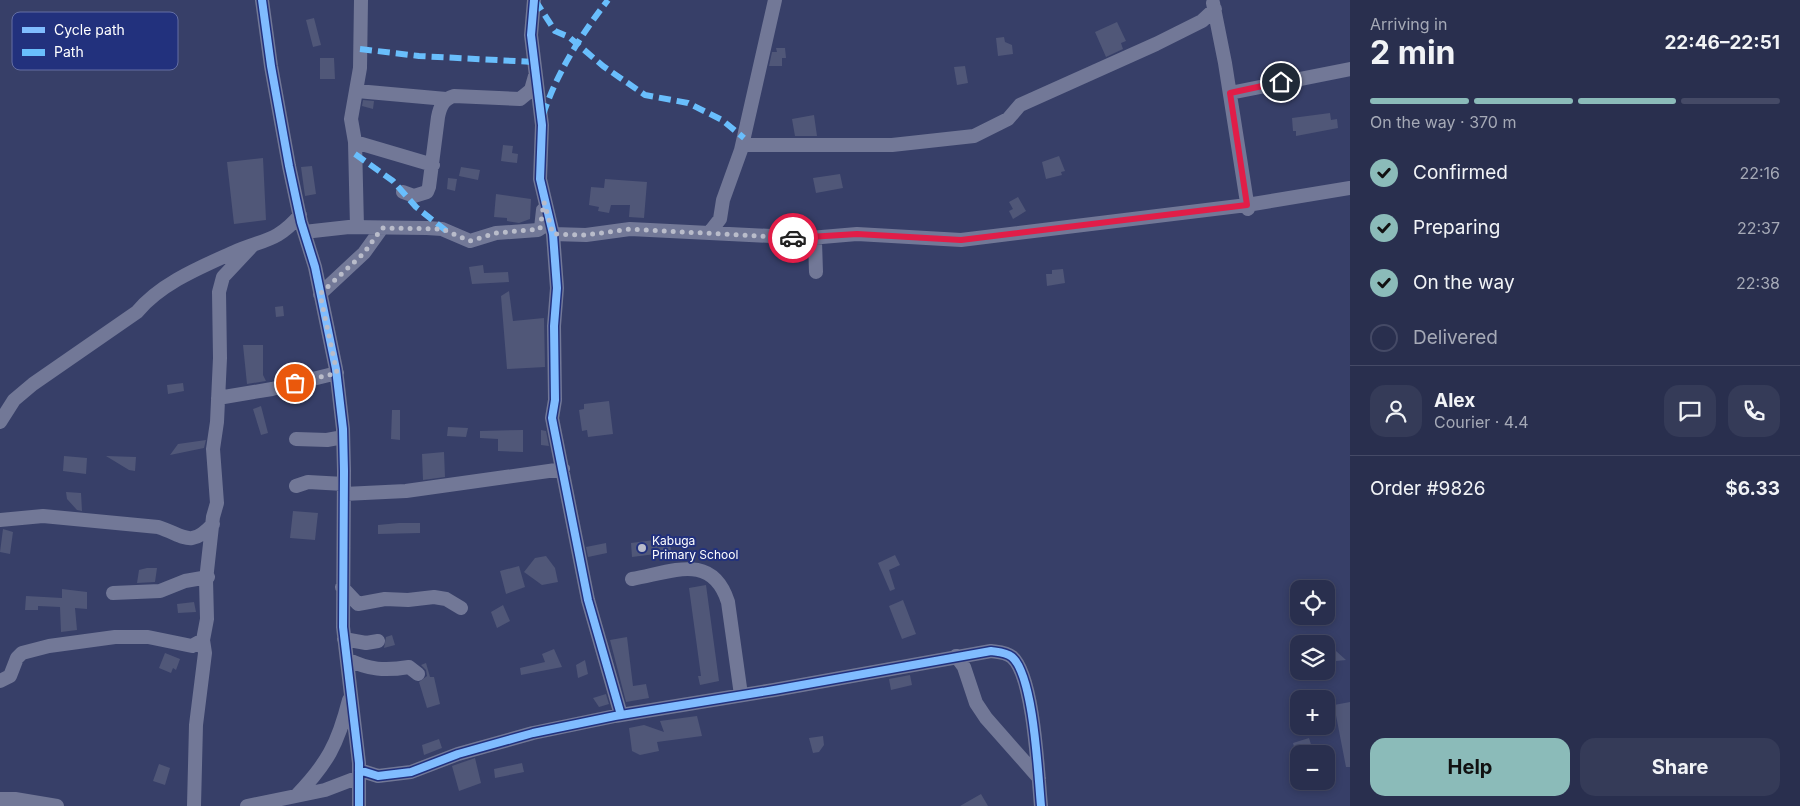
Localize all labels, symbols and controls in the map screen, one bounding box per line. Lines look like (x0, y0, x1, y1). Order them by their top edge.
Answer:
legend (12, 12, 178, 70)
text: Arriving in (1370, 14, 1447, 34)
text: Cycle path (54, 21, 125, 38)
text: 22:46–22:51 (1664, 31, 1780, 54)
text: 2 min (1370, 33, 1456, 72)
text: Path (54, 43, 84, 60)
pin (1260, 61, 1302, 103)
icon: home (1267, 68, 1295, 96)
text: On the way · 370 m (1370, 112, 1516, 132)
icon: check (1370, 159, 1398, 187)
text: Confirmed (1413, 161, 1508, 184)
text: 22:16 (1739, 163, 1780, 183)
courier (768, 213, 818, 263)
icon: check (1370, 214, 1398, 242)
text: Preparing (1413, 216, 1500, 239)
text: 22:37 (1737, 218, 1780, 238)
icon: car (779, 224, 807, 252)
icon: check (1370, 269, 1398, 297)
text: On the way (1413, 271, 1515, 294)
text: 22:38 (1736, 273, 1780, 293)
text: Delivered (1413, 326, 1498, 349)
pin (274, 362, 316, 404)
icon: bag (281, 369, 309, 397)
button: person (1370, 385, 1422, 437)
button: chat (1664, 385, 1716, 437)
button: phone (1728, 385, 1780, 437)
text: Alex (1434, 389, 1475, 412)
text: Courier · 4.4 (1434, 412, 1529, 432)
text: Order #9826 (1370, 477, 1486, 500)
text: $6.33 (1725, 477, 1780, 500)
place label: Kabuga Primary School (652, 533, 738, 562)
marker: Kabuga Primary School (636, 542, 648, 554)
map controls (1290, 580, 1335, 790)
button: locate (1290, 580, 1335, 625)
button: layers (1290, 635, 1335, 680)
button: + (1290, 690, 1335, 735)
button: Help (1370, 738, 1570, 796)
button: Share (1580, 738, 1780, 796)
button: − (1290, 745, 1335, 790)

